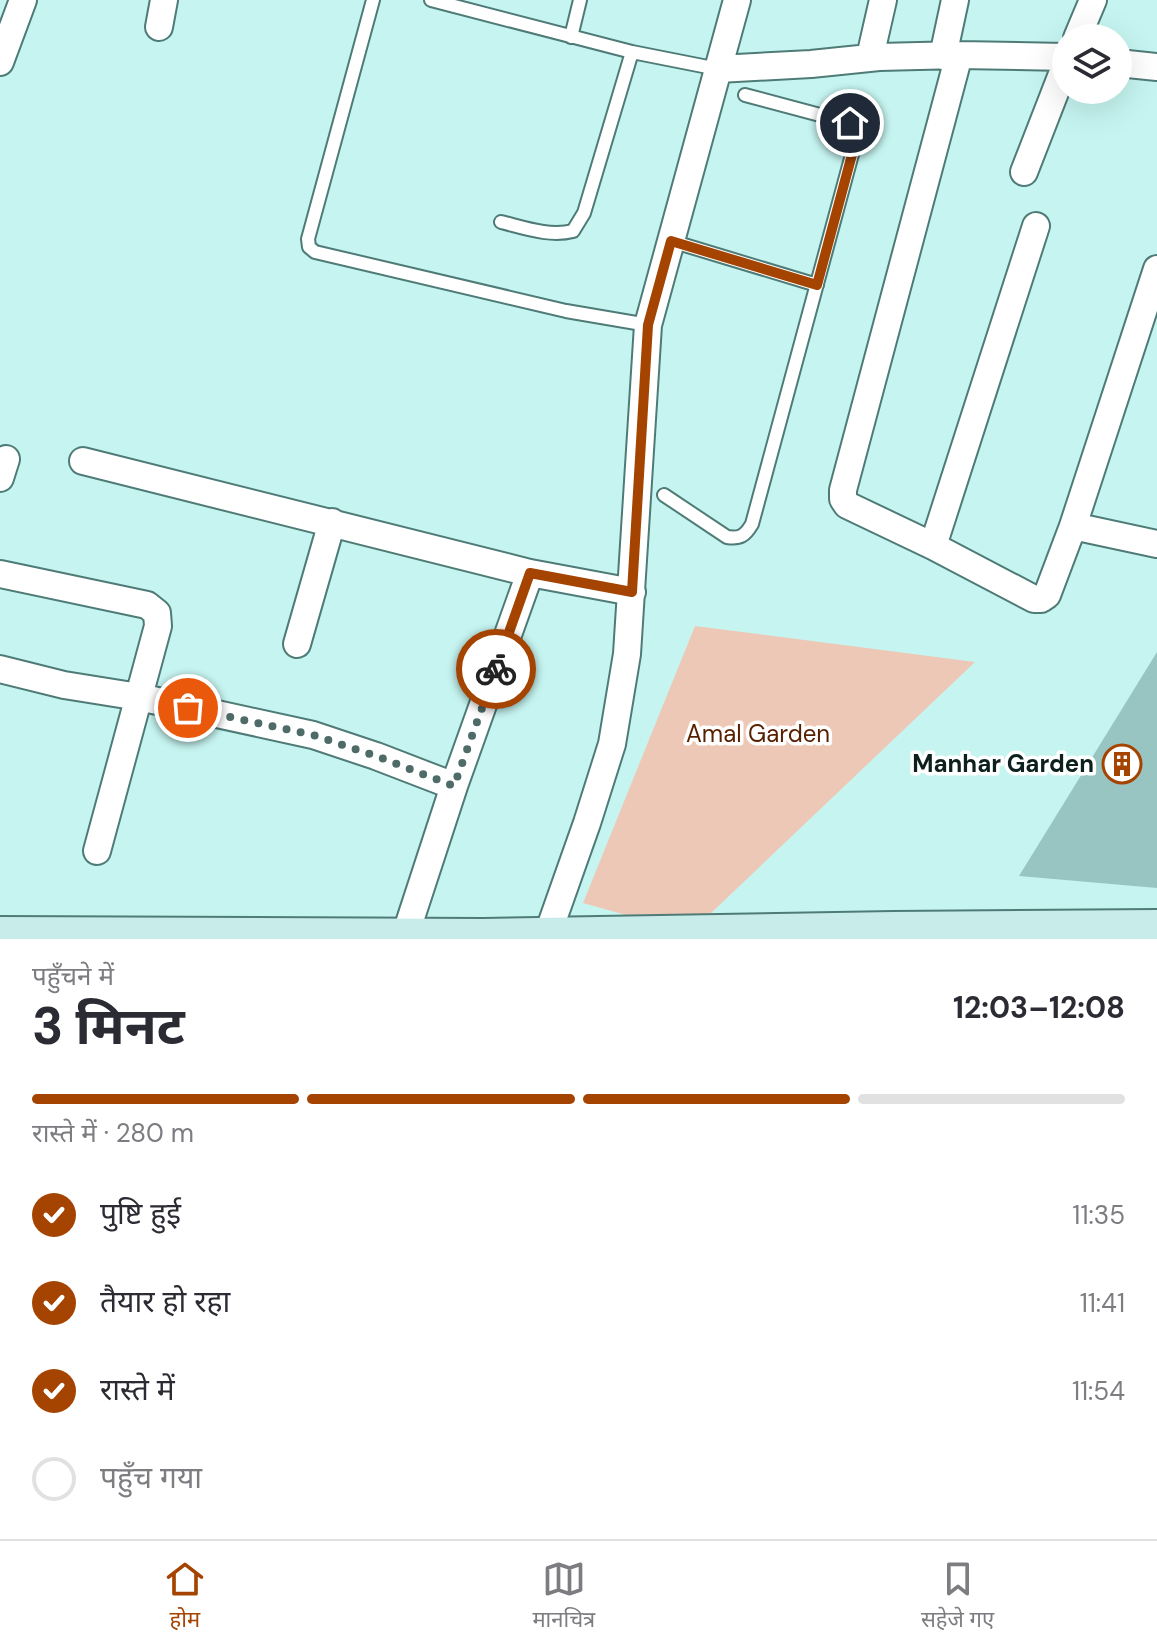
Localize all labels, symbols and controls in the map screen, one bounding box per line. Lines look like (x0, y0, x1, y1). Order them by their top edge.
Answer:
map controls (1052, 24, 1132, 104)
button: layers (1052, 24, 1132, 104)
pin (816, 89, 884, 157)
icon: home (828, 101, 872, 145)
courier (456, 629, 536, 709)
icon: bike (474, 647, 518, 691)
pin (154, 674, 222, 742)
icon: bag (166, 686, 210, 730)
park label: Amal Garden (686, 718, 830, 749)
building icon: Manhar Garden (1101, 743, 1143, 785)
place label: Manhar Garden (912, 748, 1094, 779)
text: पहुँचने में (32, 959, 114, 993)
text: 12:03–12:08 (953, 988, 1125, 1027)
text: 3 मिनट (32, 992, 185, 1060)
text: रास्ते में · 280 m (32, 1116, 194, 1150)
icon: check (32, 1193, 76, 1237)
text: पुष्टि हुई (100, 1194, 181, 1233)
text: 11:35 (1072, 1198, 1125, 1232)
icon: check (32, 1281, 76, 1325)
text: तैयार हो रहा (100, 1282, 230, 1321)
text: 11:41 (1080, 1286, 1125, 1320)
icon: check (32, 1369, 76, 1413)
text: रास्ते में (100, 1370, 175, 1409)
text: 11:54 (1072, 1374, 1125, 1408)
text: पहुँच गया (100, 1458, 202, 1497)
tab: होम (163, 1557, 207, 1636)
tab: मानचित्र (532, 1557, 595, 1636)
tab: सहेजे गए (921, 1557, 994, 1636)

